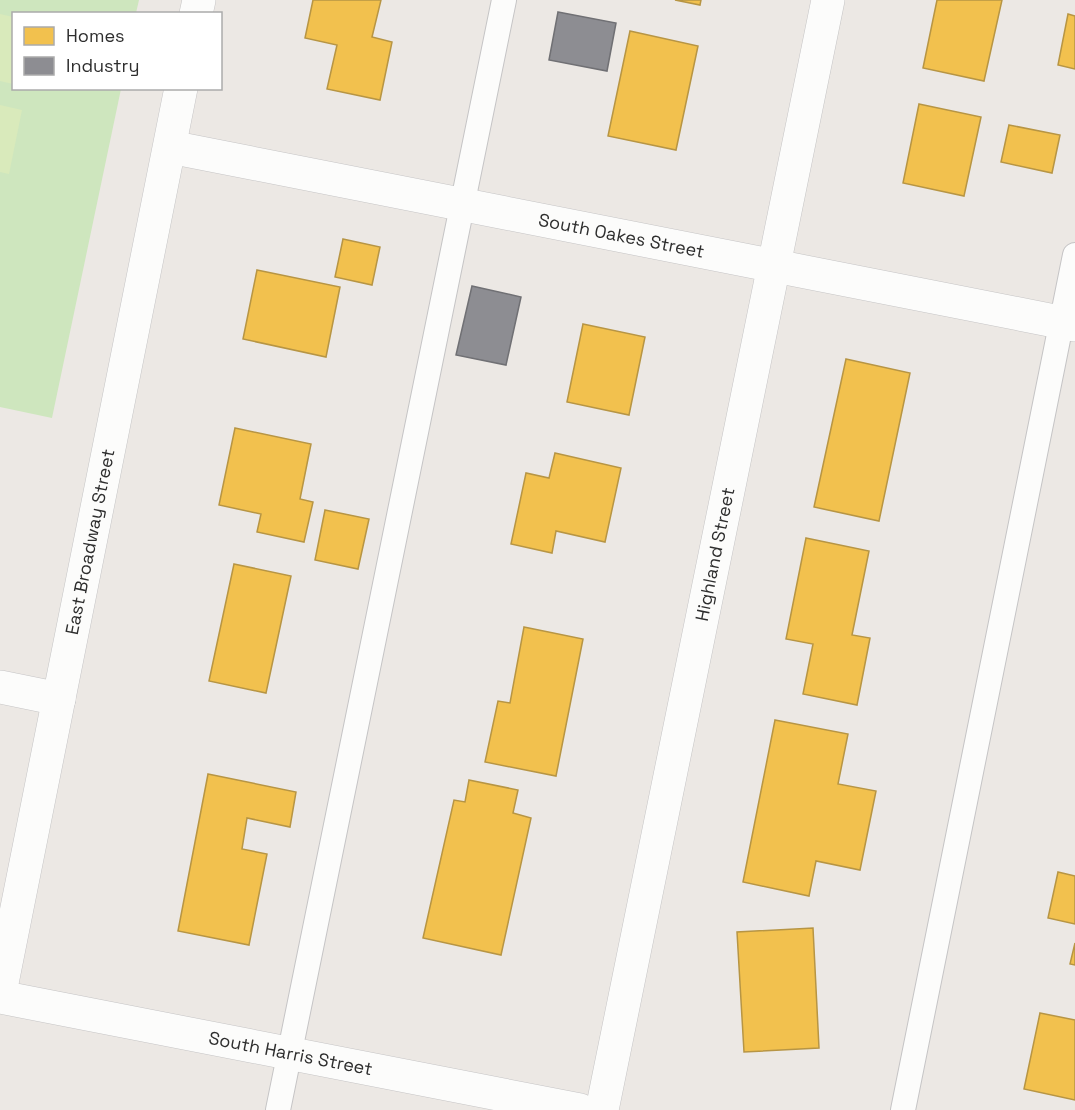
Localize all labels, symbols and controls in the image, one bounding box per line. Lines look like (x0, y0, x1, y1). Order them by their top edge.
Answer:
legend (12, 12, 222, 90)
text: Homes (66, 24, 125, 47)
text: Industry (66, 54, 139, 77)
street label: South Oakes Street (537, 208, 706, 263)
street label: East Broadway Street (60, 447, 120, 637)
street label: Highland Street (690, 485, 739, 623)
street label: South Harris Street (207, 1026, 375, 1080)

